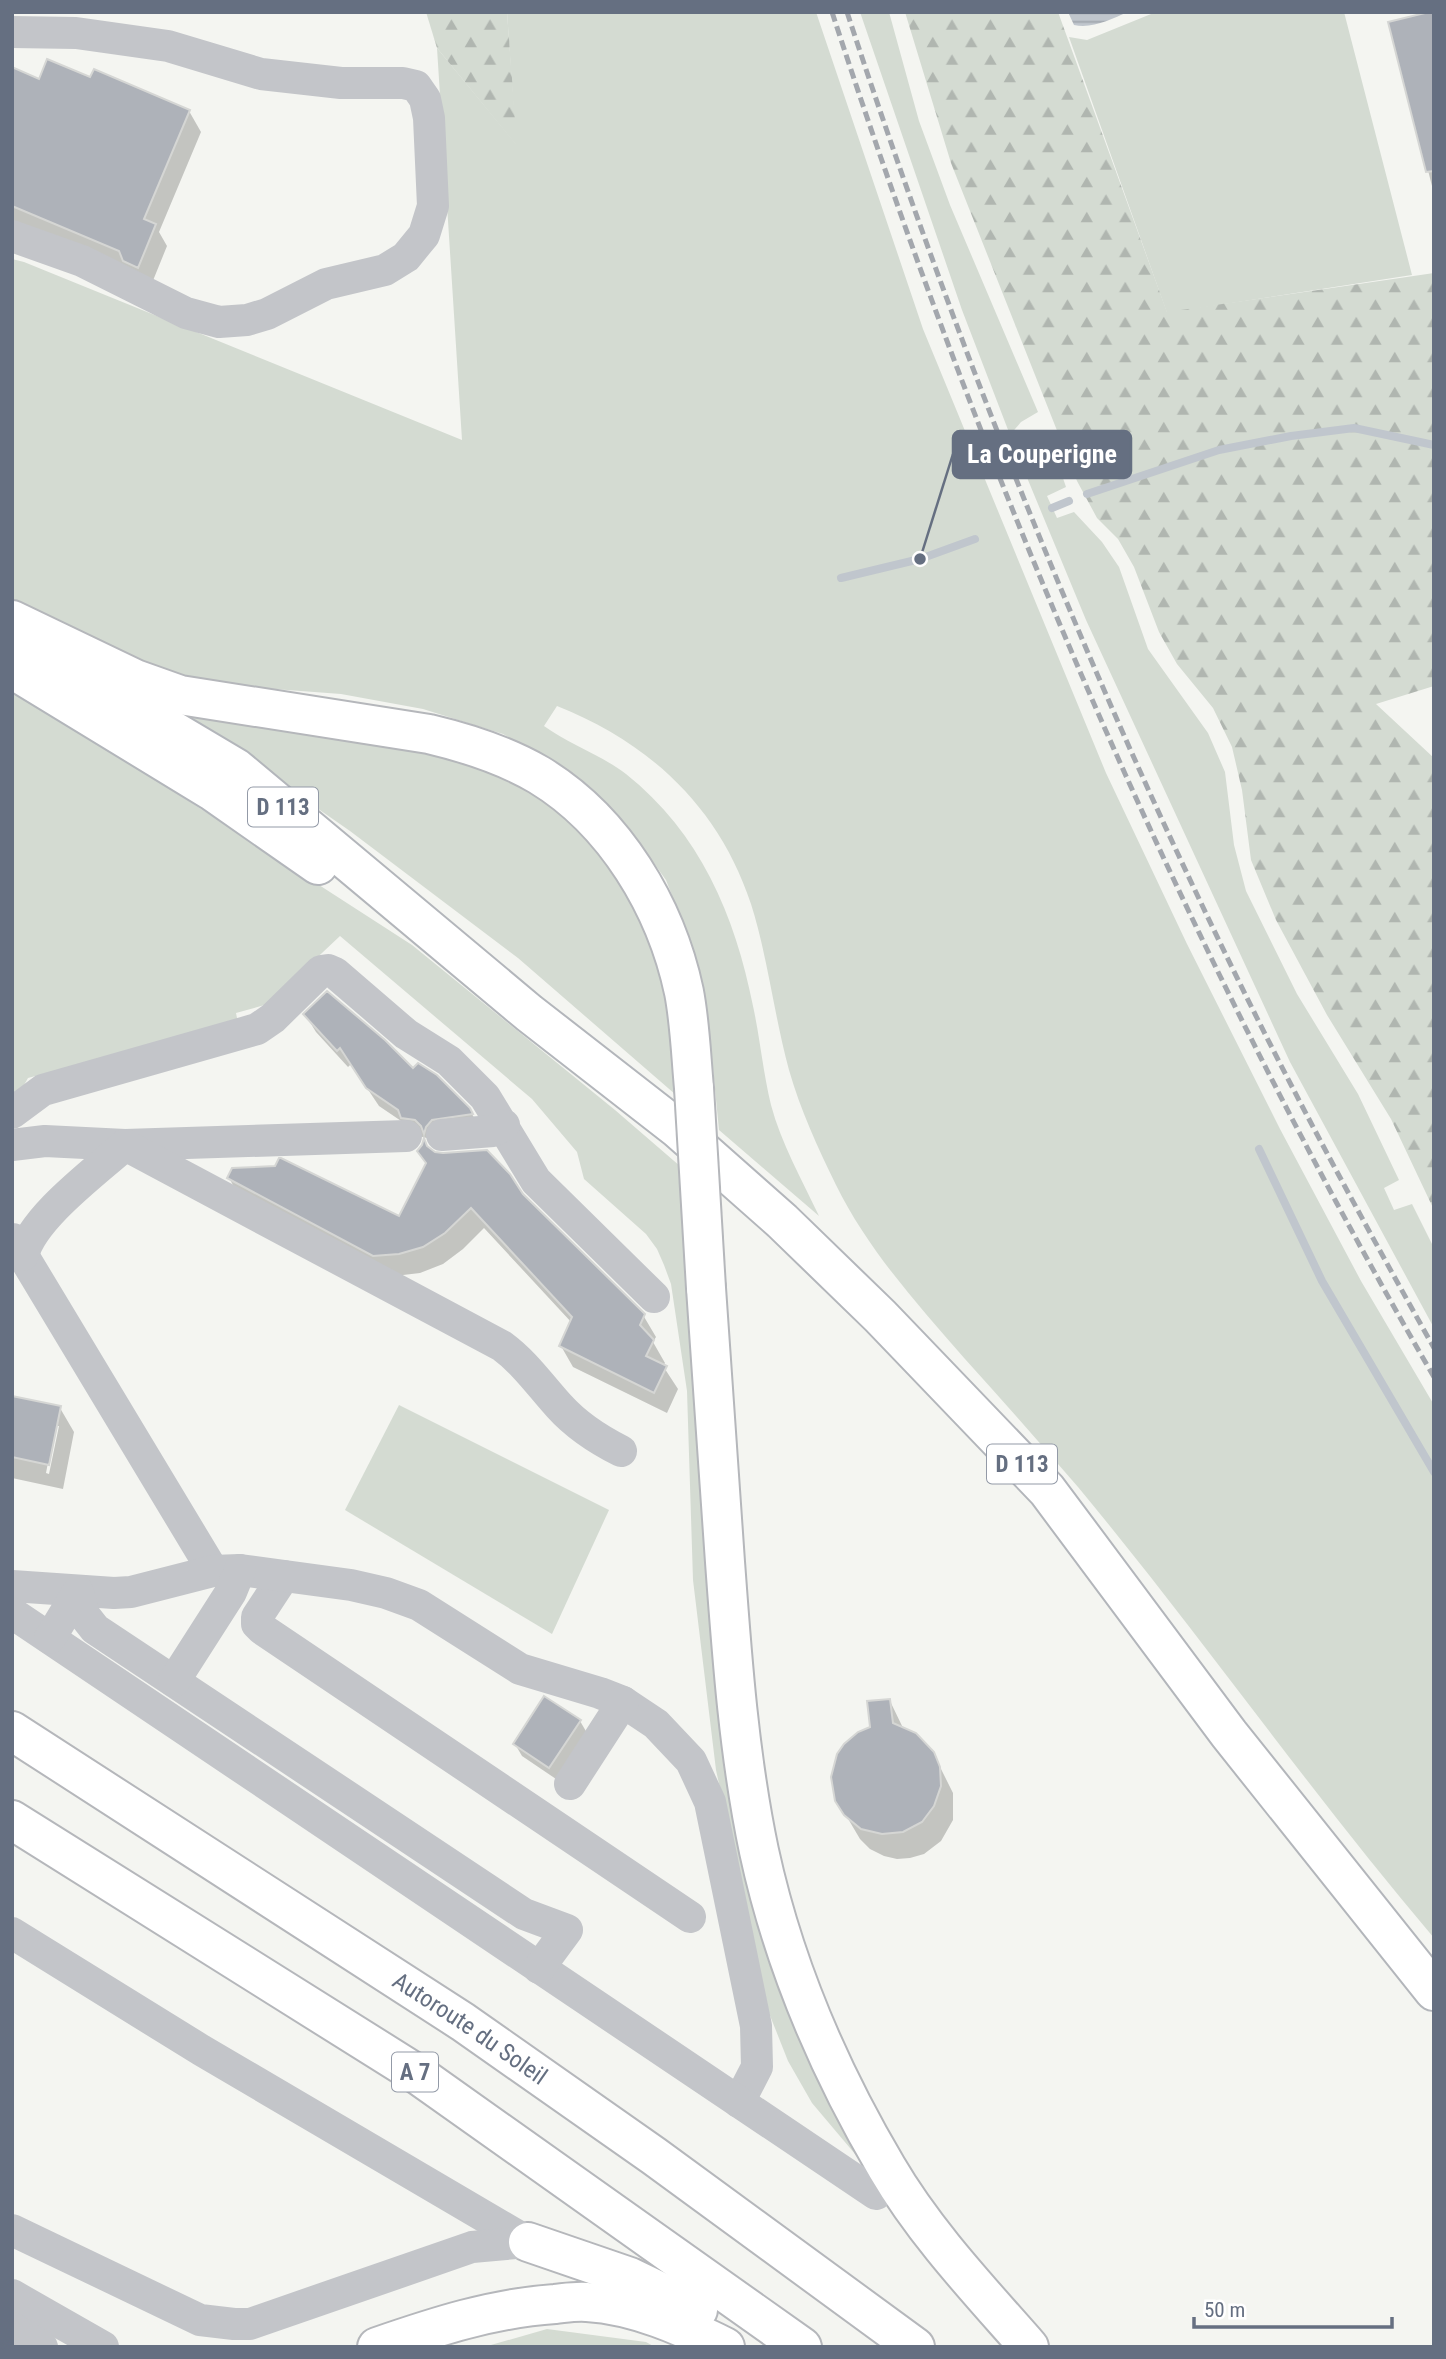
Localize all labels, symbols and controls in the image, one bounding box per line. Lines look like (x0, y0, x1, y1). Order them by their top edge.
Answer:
callout: La Couperigne (953, 431, 1131, 478)
text: La Couperigne (967, 439, 1117, 469)
road number: D 113 (248, 788, 318, 827)
road number: D 113 (987, 1444, 1057, 1484)
street label: Autoroute du Soleil (387, 1966, 552, 2091)
road number: A 7 (392, 2052, 438, 2092)
scale bar (1194, 2286, 1392, 2330)
text: 50 m (1204, 2298, 1245, 2322)

